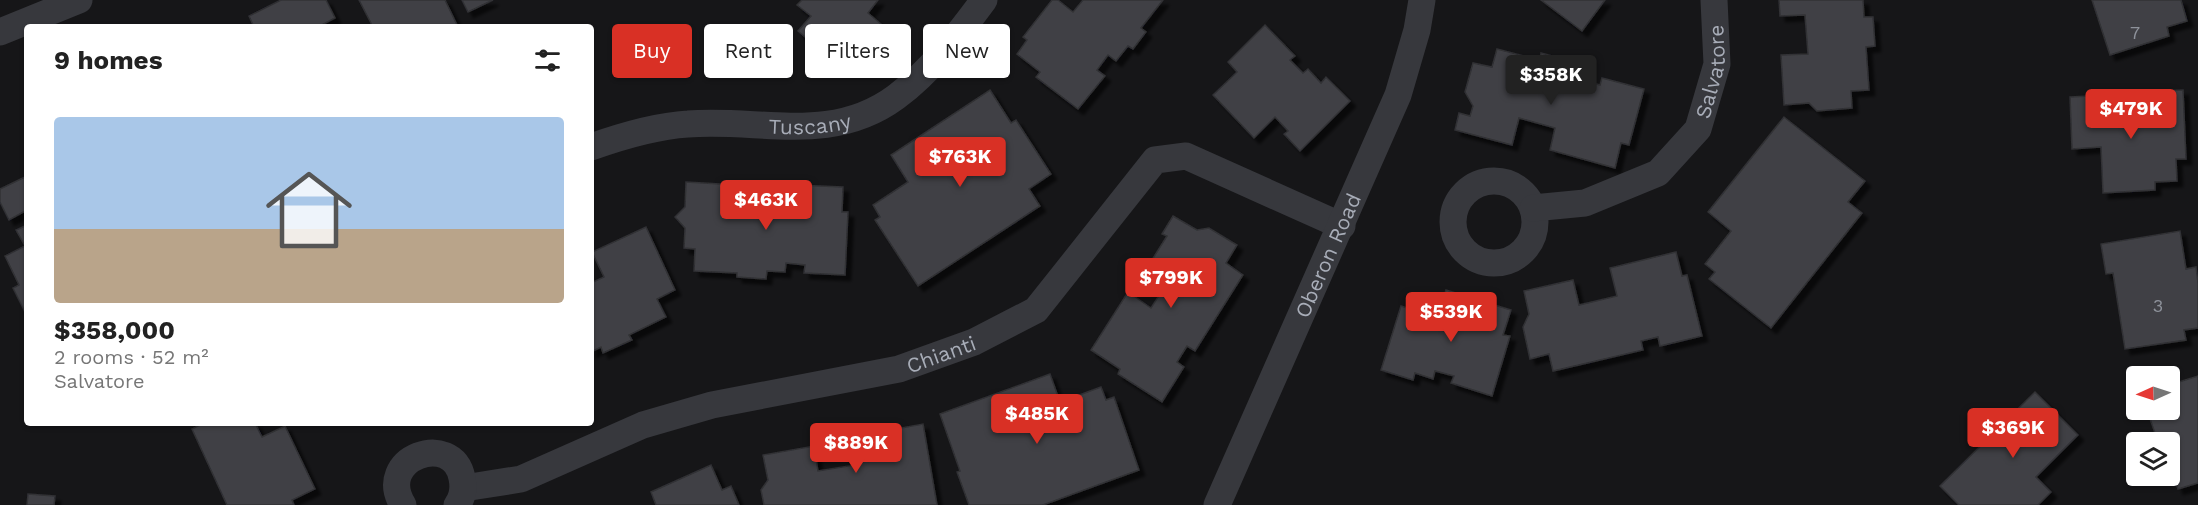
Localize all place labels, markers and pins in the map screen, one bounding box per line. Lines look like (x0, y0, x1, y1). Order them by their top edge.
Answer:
pin: $358K (1509, 55, 1593, 106)
pin: $479K (2089, 89, 2173, 140)
pin: $763K (918, 137, 1002, 188)
pin: $463K (724, 180, 808, 231)
pin: $799K (1129, 258, 1213, 309)
pin: $539K (1409, 292, 1493, 343)
pin: $485K (995, 394, 1079, 445)
pin: $369K (1971, 408, 2055, 459)
pin: $889K (814, 423, 898, 474)

